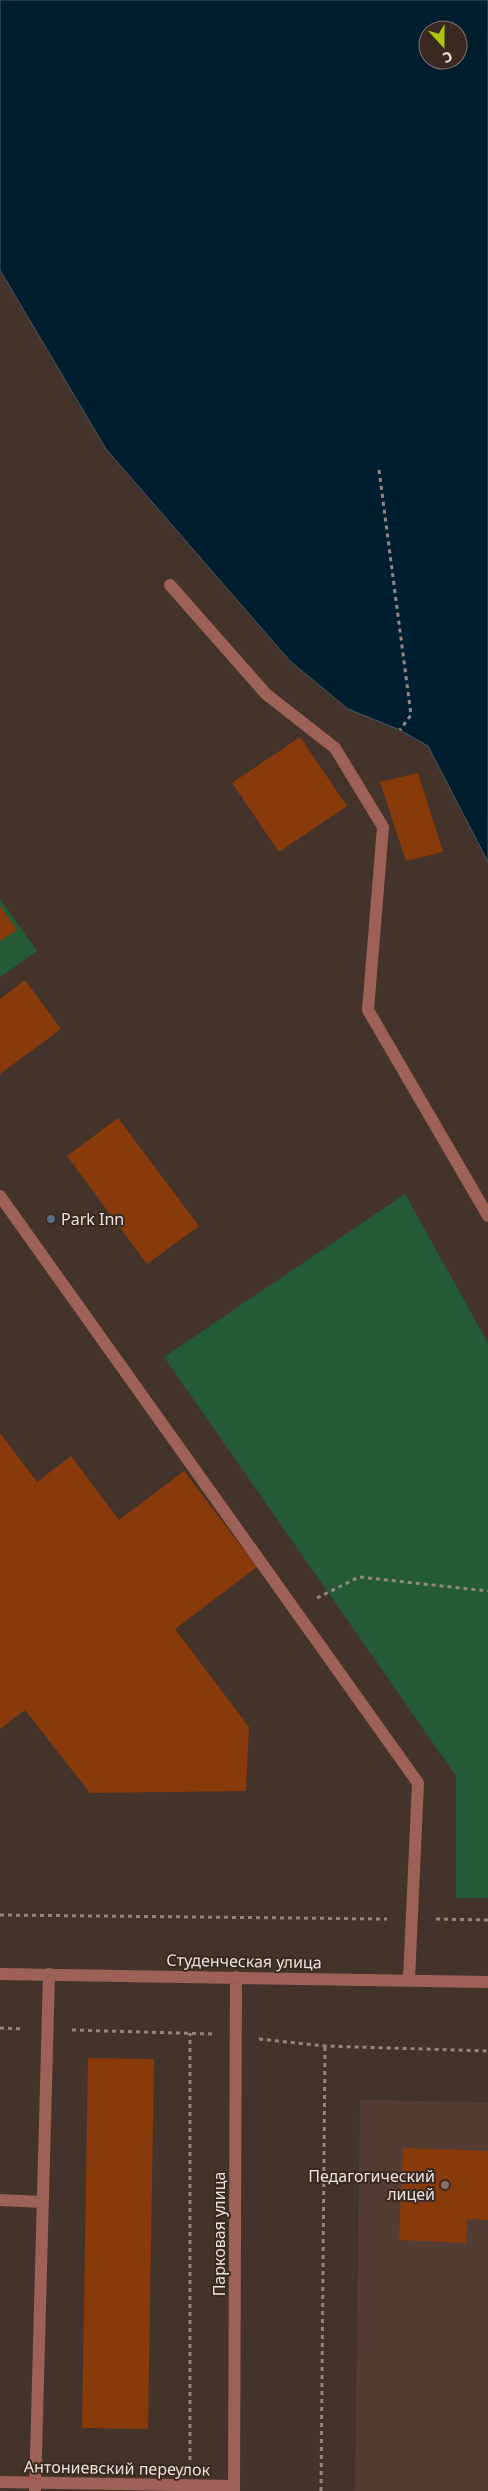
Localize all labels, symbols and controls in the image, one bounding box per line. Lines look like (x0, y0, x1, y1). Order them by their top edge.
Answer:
north arrow (418, 20, 468, 70)
text: С (440, 47, 455, 68)
place label: Park Inn (61, 1208, 124, 1230)
marker: Park Inn (45, 1213, 57, 1225)
street label: Студенческая улица (166, 1949, 322, 1973)
place label: Педагогический лицей (308, 2165, 435, 2205)
street label: Парковая улица (208, 2172, 230, 2296)
marker: Педагогический лицей (439, 2179, 451, 2191)
street label: Антониевский переулок (24, 2455, 211, 2481)

